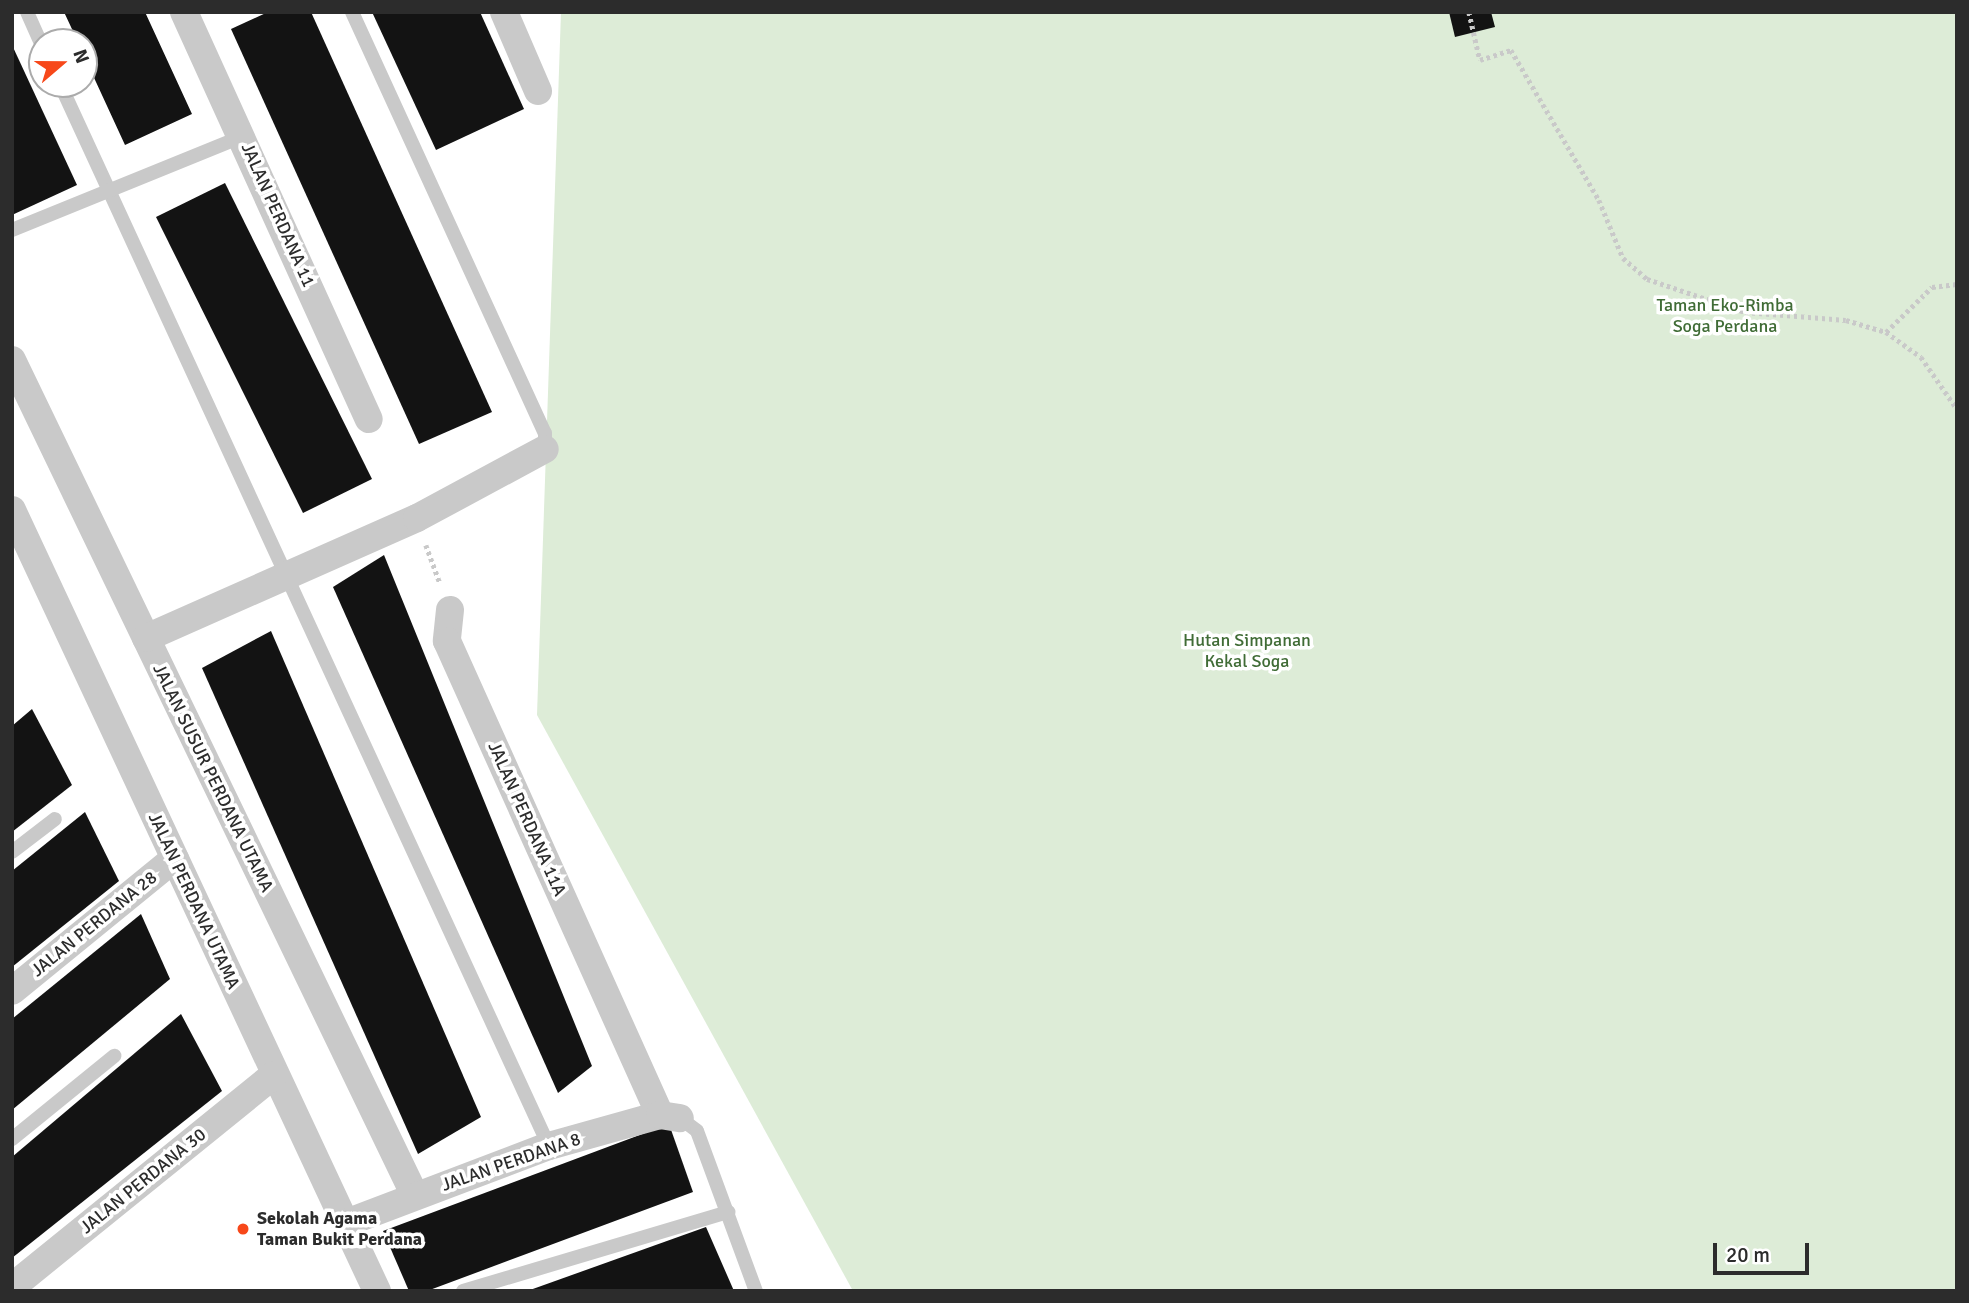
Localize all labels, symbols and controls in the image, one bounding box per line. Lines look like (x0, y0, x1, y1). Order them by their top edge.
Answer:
north arrow (28, 28, 98, 98)
text: N (67, 46, 94, 67)
street label: JALAN PERDANA 11 (237, 140, 319, 290)
park label: Taman Eko-Rimba Soga Perdana (1656, 295, 1794, 338)
park label: Hutan Simpanan Kekal Soga (1183, 630, 1311, 672)
street label: JALAN SUSUR PERDANA UTAMA (148, 660, 278, 896)
street label: JALAN PERDANA 11A (483, 739, 571, 899)
street label: JALAN PERDANA UTAMA (144, 809, 244, 993)
street label: JALAN PERDANA 28 (27, 867, 161, 981)
street label: JALAN PERDANA 30 (76, 1124, 210, 1238)
street label: JALAN PERDANA 8 (439, 1128, 583, 1196)
place label: Sekolah Agama Taman Bukit Perdana (257, 1208, 422, 1250)
marker: Sekolah Agama Taman Bukit Perdana (235, 1221, 251, 1237)
scale bar (1717, 1230, 1813, 1274)
text: 20 m (1726, 1242, 1770, 1268)

